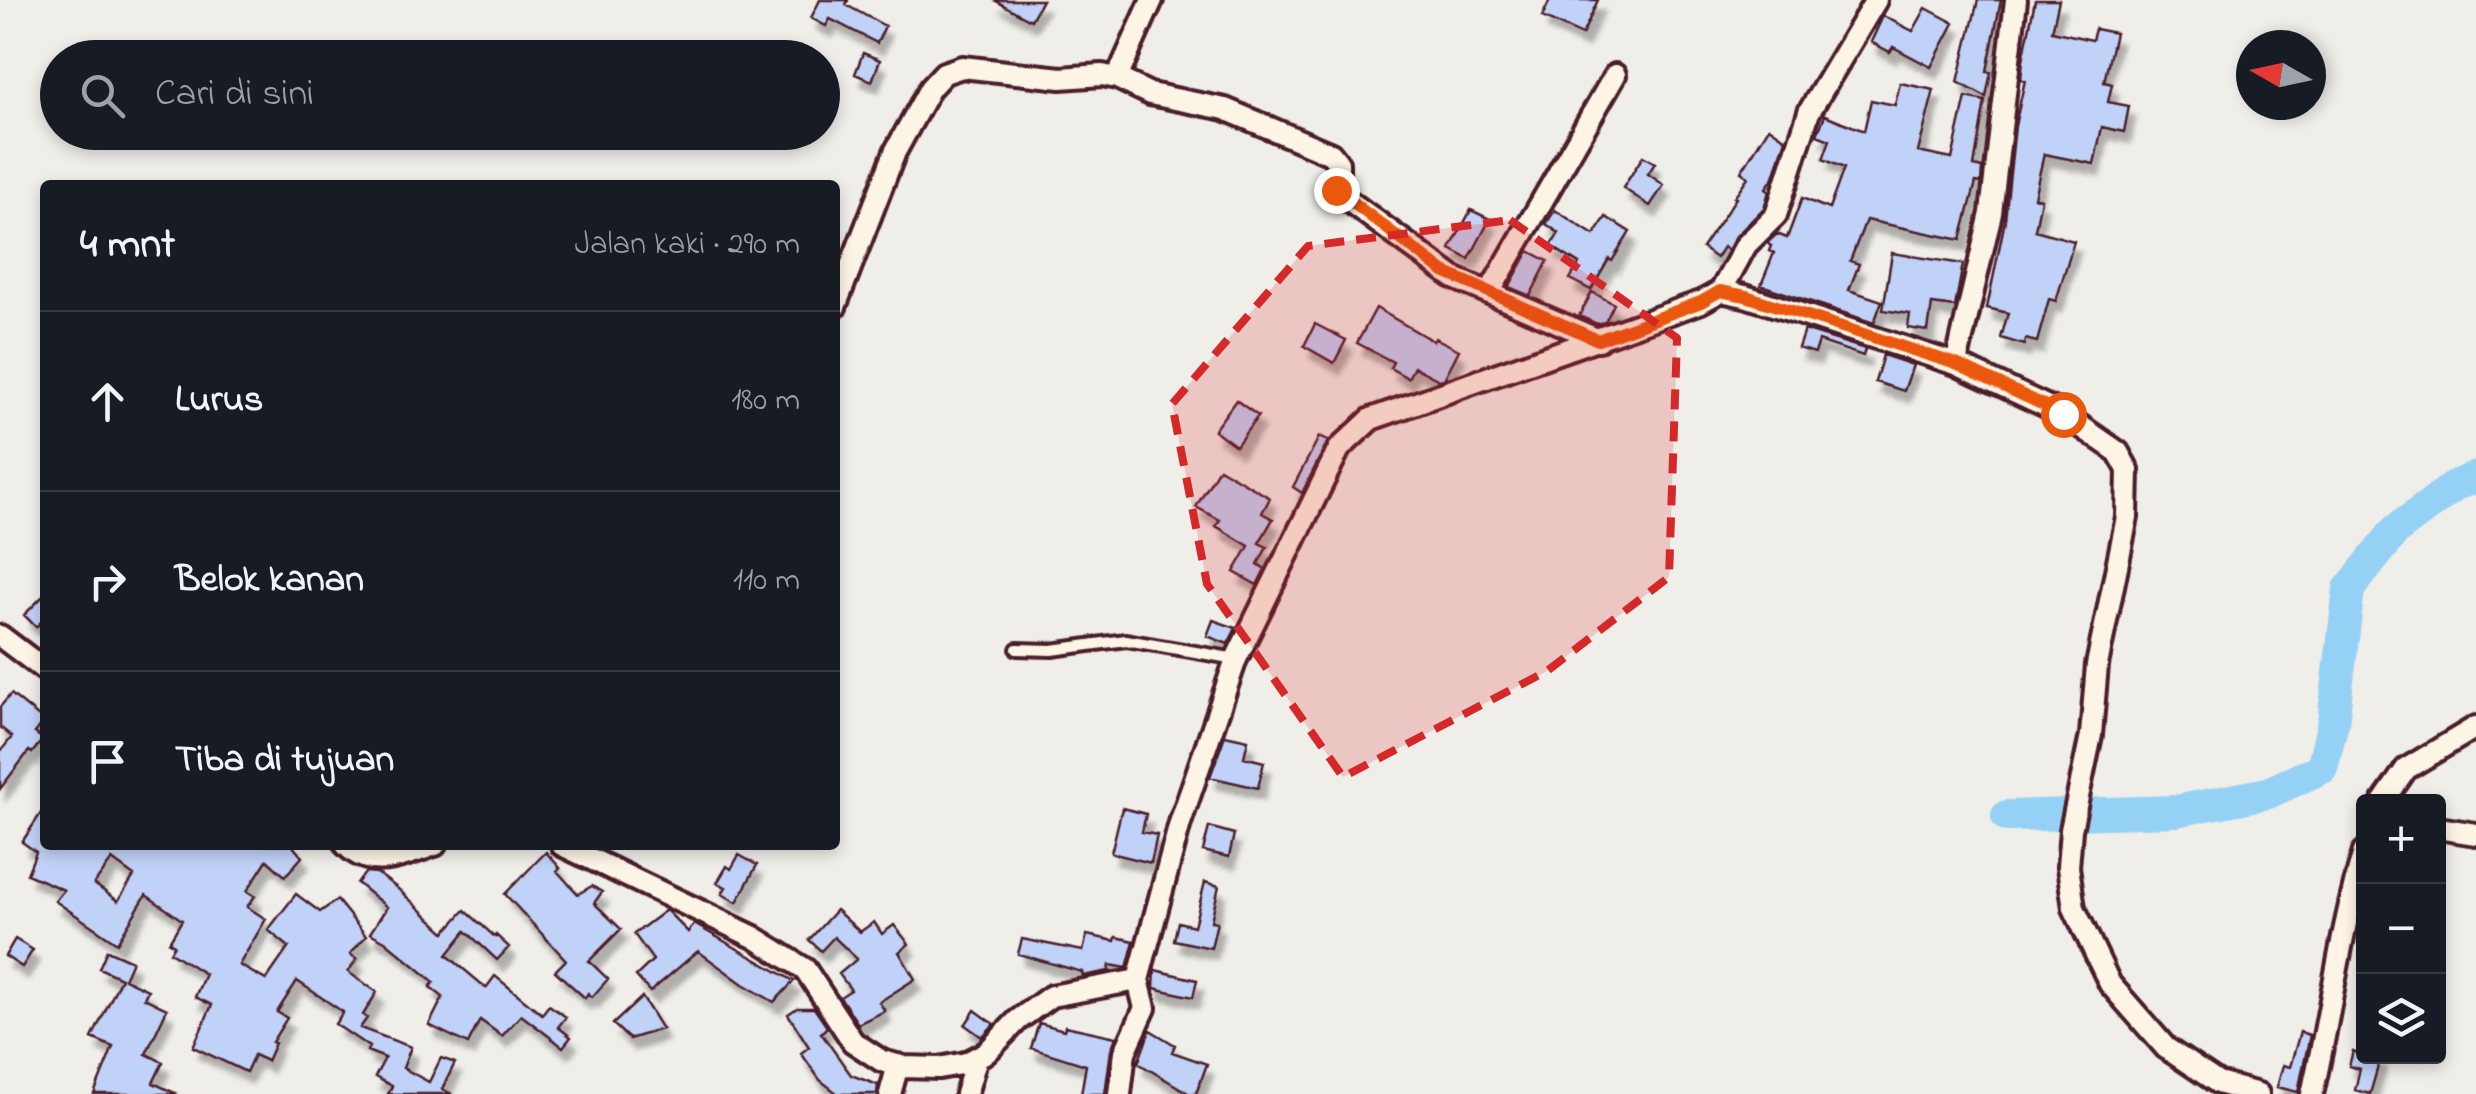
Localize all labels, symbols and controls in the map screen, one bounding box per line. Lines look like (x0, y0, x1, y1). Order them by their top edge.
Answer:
north arrow (2236, 30, 2326, 120)
search box (40, 40, 840, 150)
text: Cari di sini (155, 67, 314, 123)
icon: search (75, 68, 130, 123)
route end (1314, 168, 1360, 214)
text: 4 mnt (80, 215, 175, 276)
text: Jalan kaki · 290 m (575, 222, 800, 269)
text: Lurus (175, 373, 263, 429)
icon: ahead (80, 374, 135, 429)
text: 180 m (731, 378, 800, 425)
route start (2041, 392, 2087, 438)
text: Belok kanan (175, 553, 364, 609)
icon: right (80, 554, 135, 609)
text: 110 m (733, 558, 800, 605)
text: Tiba di tujuan (175, 733, 394, 789)
icon: arrive (80, 734, 135, 789)
map controls (2356, 794, 2446, 1064)
button: + (2356, 794, 2446, 884)
button: − (2356, 884, 2446, 974)
button: layers (2356, 974, 2446, 1064)

